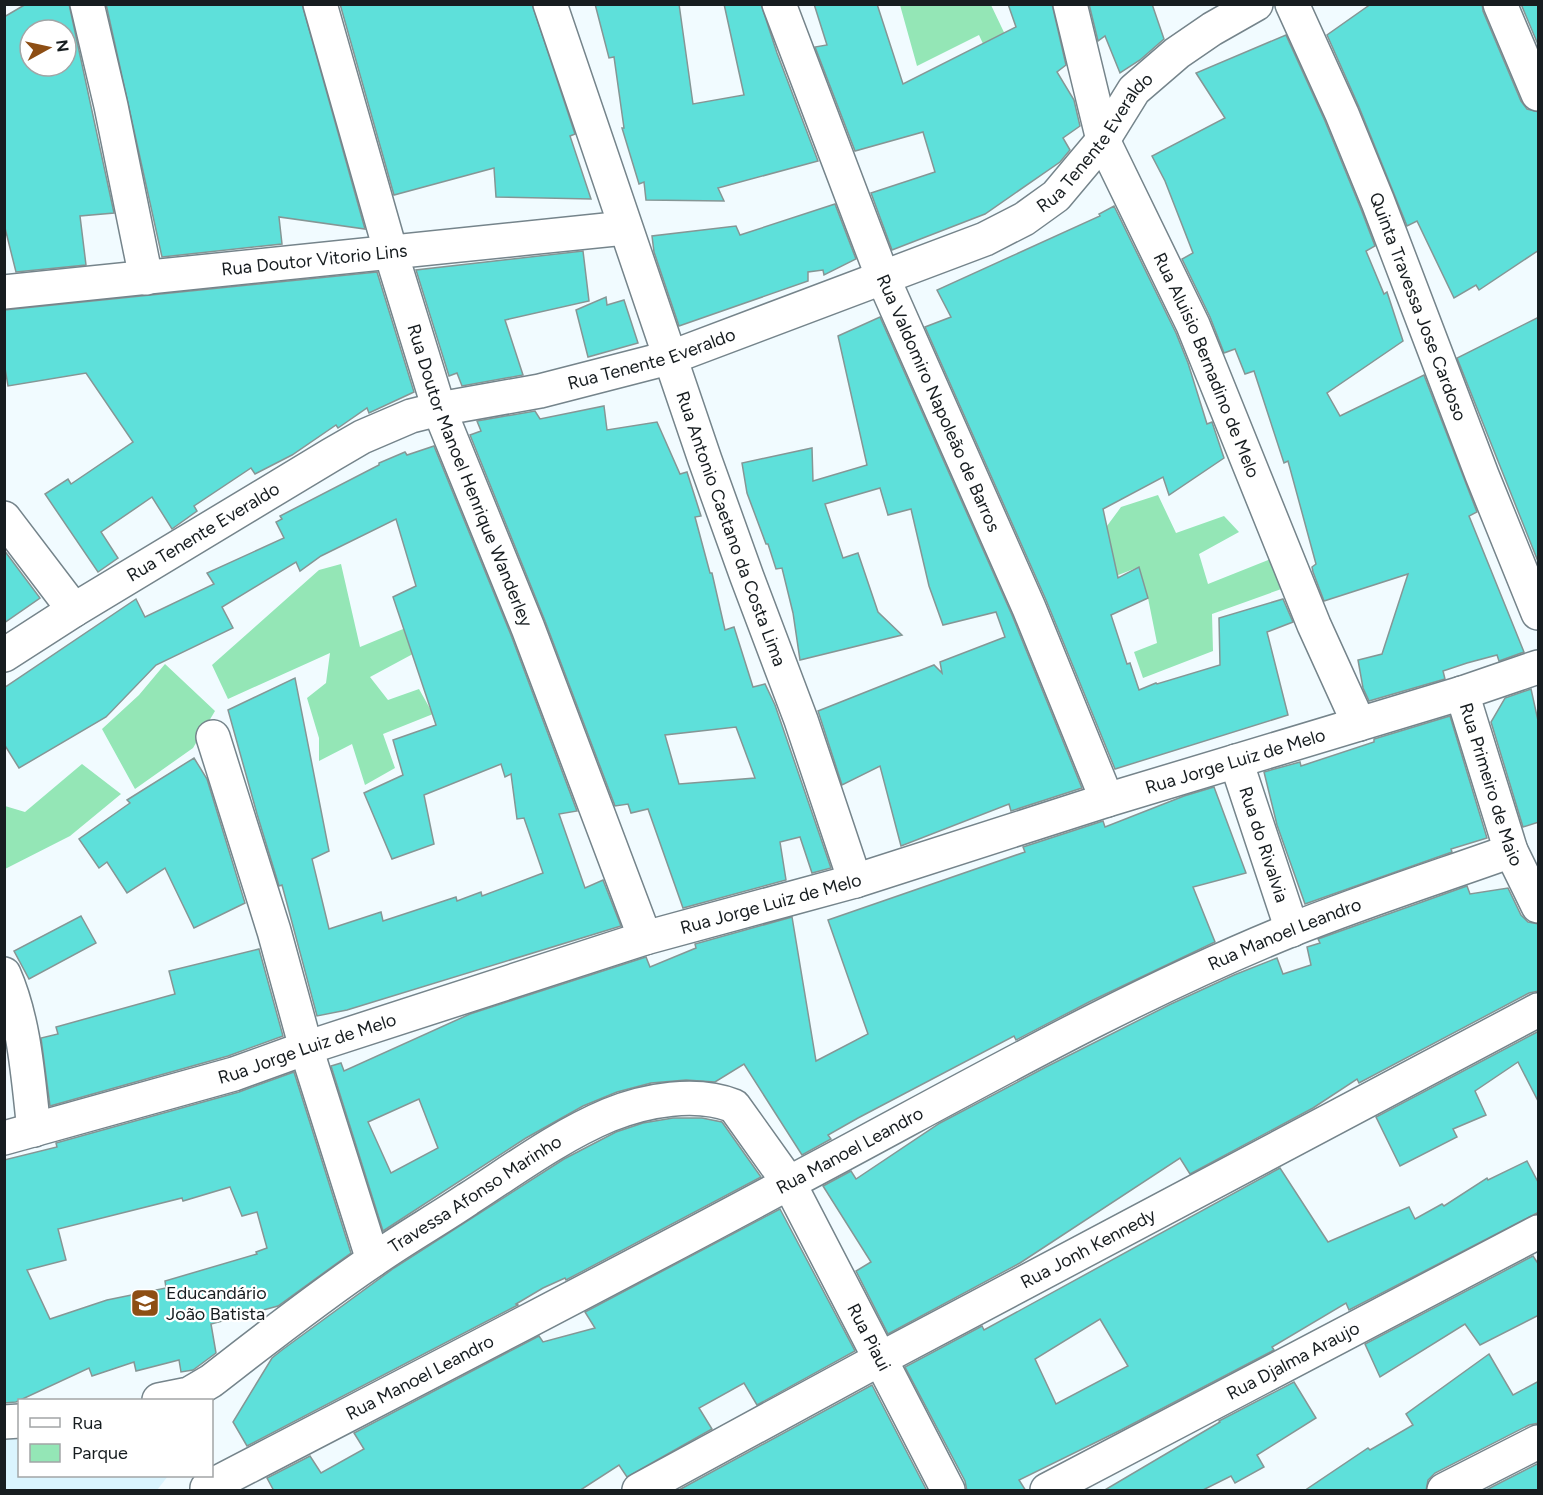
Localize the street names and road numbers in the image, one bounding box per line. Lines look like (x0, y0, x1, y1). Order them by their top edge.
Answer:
street label: Rua Tenente Everaldo (1032, 68, 1157, 217)
street label: Quinta Travessa Jose Cardoso (1364, 189, 1471, 424)
street label: Rua Doutor Vitorio Lins (220, 240, 408, 281)
street label: Rua Aluisio Bernadino de Melo (1148, 249, 1264, 481)
street label: Rua Valdomiro Napoleão de Barros (872, 271, 1005, 536)
street label: Rua Doutor Manoel Henrique Wanderley (402, 321, 538, 631)
street label: Rua Tenente Everaldo (565, 323, 739, 394)
street label: Rua Antonio Caetano da Costa Lima (671, 388, 791, 669)
street label: Rua Tenente Everaldo (123, 478, 284, 587)
street label: Rua Primeiro de Maio (1455, 700, 1528, 870)
street label: Rua Jorge Luiz de Melo (1143, 724, 1328, 799)
street label: Rua do Rivalvia (1234, 784, 1293, 905)
street label: Rua Jorge Luiz de Melo (678, 869, 864, 939)
street label: Rua Manoel Leandro (1204, 893, 1364, 975)
street label: Rua Jorge Luiz de Melo (215, 1008, 399, 1089)
street label: Rua Manoel Leandro (772, 1102, 927, 1199)
street label: Travessa Afonso Marinho (384, 1130, 566, 1258)
street label: Rua Jonh Kennedy (1017, 1203, 1160, 1293)
street label: Rua Piaui (842, 1300, 895, 1375)
street label: Rua Djalma Araujo (1223, 1317, 1363, 1405)
street label: Rua Manoel Leandro (342, 1330, 498, 1425)

